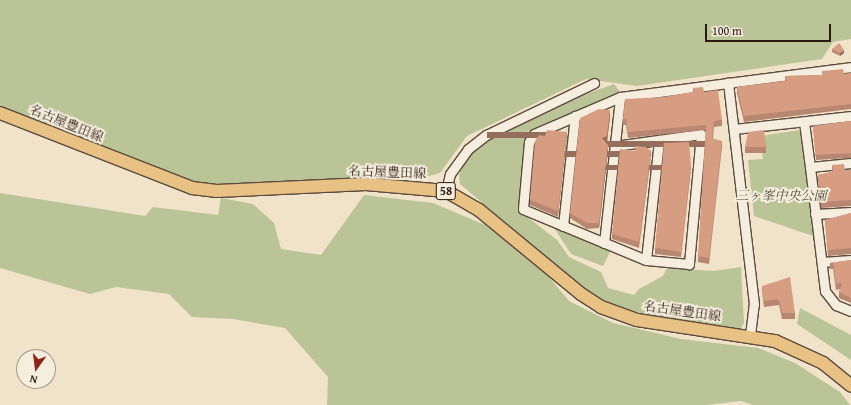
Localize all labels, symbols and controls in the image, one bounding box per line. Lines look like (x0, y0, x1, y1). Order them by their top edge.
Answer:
scale bar (707, 16, 833, 42)
text: 100 m (712, 22, 742, 39)
street label: 名古屋豊田線 (27, 102, 105, 146)
street label: 名古屋豊田線 (348, 164, 426, 182)
road number: 58 (435, 181, 457, 201)
park label: 三ヶ峯中央公園 (736, 188, 826, 204)
street label: 名古屋豊田線 (642, 299, 722, 325)
north arrow (16, 349, 56, 389)
text: N (28, 371, 39, 388)

